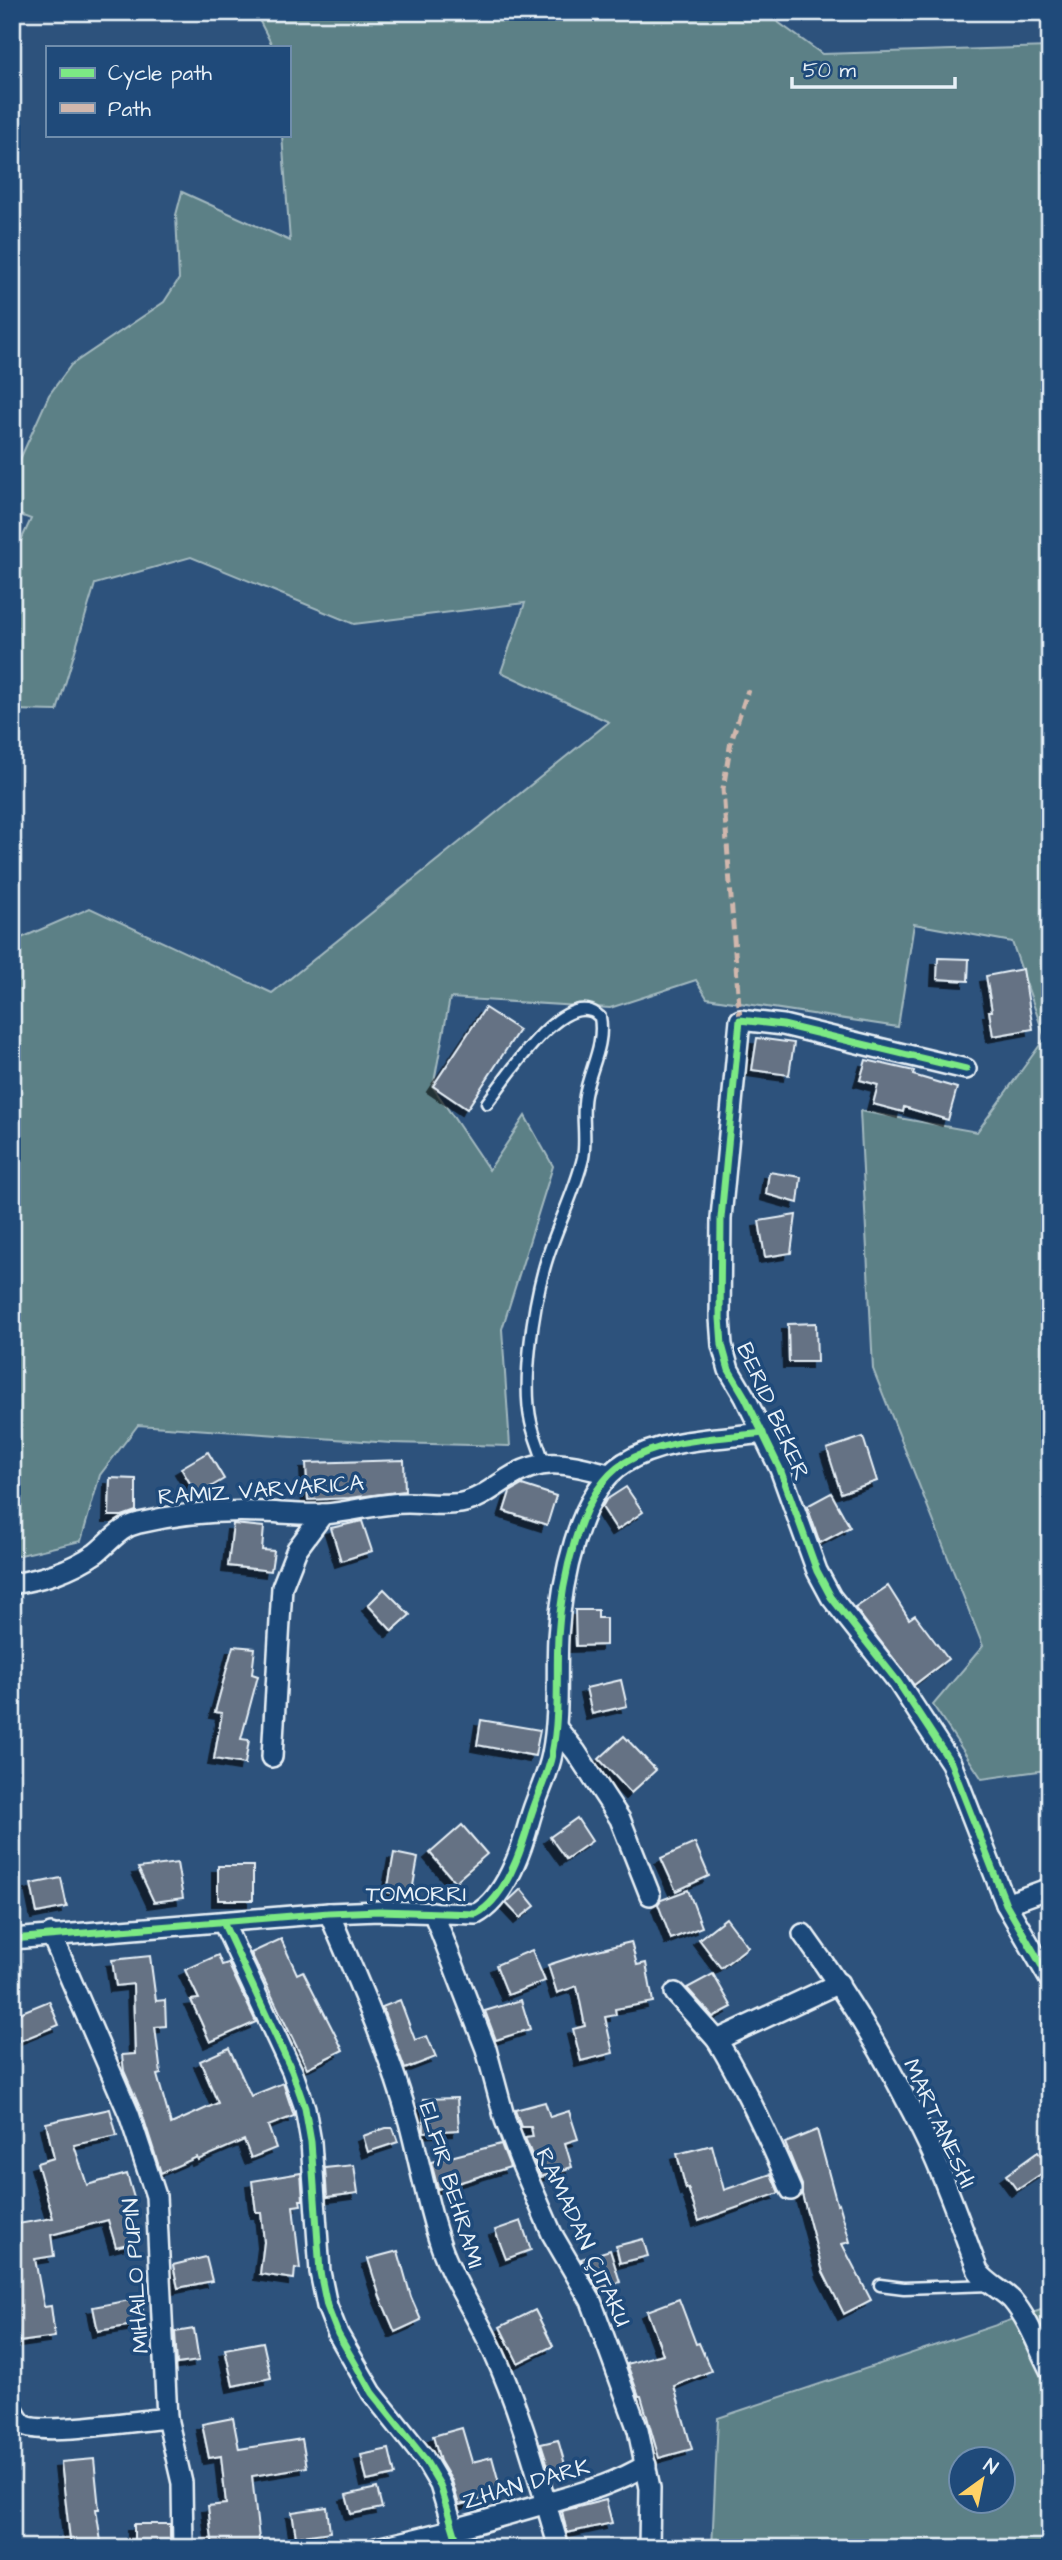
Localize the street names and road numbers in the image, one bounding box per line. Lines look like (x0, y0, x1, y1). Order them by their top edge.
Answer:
street label: BERID BEKER (728, 1337, 818, 1485)
street label: RAMIZ VARVARICA (157, 1467, 365, 1513)
street label: TOMORRI (366, 1878, 466, 1910)
street label: MARTANESHI (895, 2053, 983, 2193)
street label: ELFIR BEHRAMI (411, 2098, 491, 2272)
street label: RAMADAN ÇITAKU (528, 2143, 639, 2332)
street label: MIHAILO PUPIN (115, 2197, 157, 2355)
street label: ZHAN DARK (459, 2451, 593, 2517)

